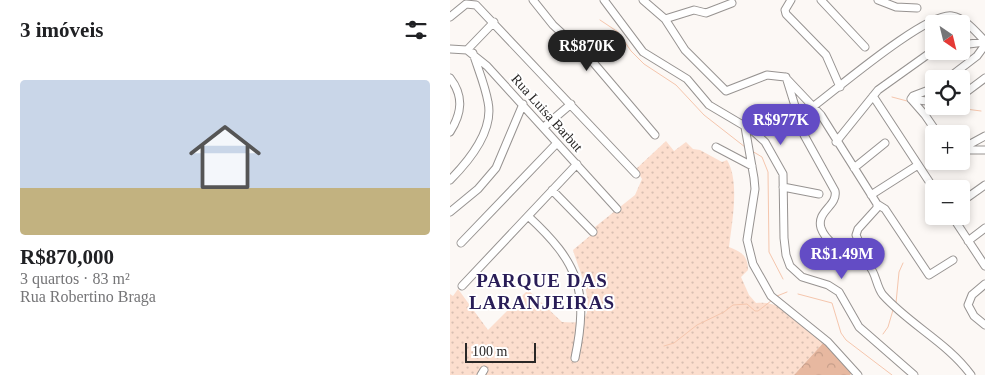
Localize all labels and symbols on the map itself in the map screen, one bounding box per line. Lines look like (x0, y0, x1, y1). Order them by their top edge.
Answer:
north arrow (925, 15, 970, 60)
pin: R$870K (546, 30, 628, 72)
street label: Rua Luisa Barbut (508, 71, 586, 155)
pin: R$977K (740, 104, 822, 146)
pin: R$1.49M (796, 238, 888, 280)
district label: PARQUE DAS LARANJEIRAS (469, 270, 615, 313)
scale bar (465, 340, 536, 363)

